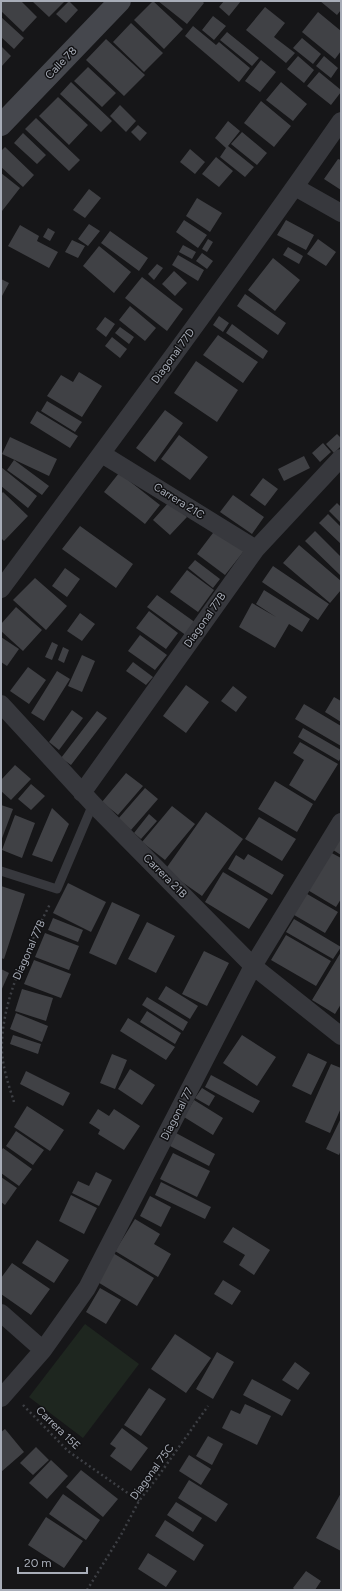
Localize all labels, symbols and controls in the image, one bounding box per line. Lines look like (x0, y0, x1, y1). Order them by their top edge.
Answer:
street label: Calle 78 (43, 44, 80, 82)
street label: Diagonal 77D (149, 326, 198, 386)
street label: Carrera 21C (151, 480, 207, 522)
street label: Diagonal 77B (181, 590, 229, 650)
street label: Carrera 21B (140, 851, 190, 901)
street label: Diagonal 77B (10, 918, 48, 982)
street label: Diagonal 77 (158, 1085, 196, 1142)
street label: Carrera 15E (33, 1404, 83, 1452)
street label: Diagonal 75C (127, 1442, 177, 1502)
scale bar (18, 1549, 87, 1575)
text: 20 m (24, 1556, 52, 1570)

